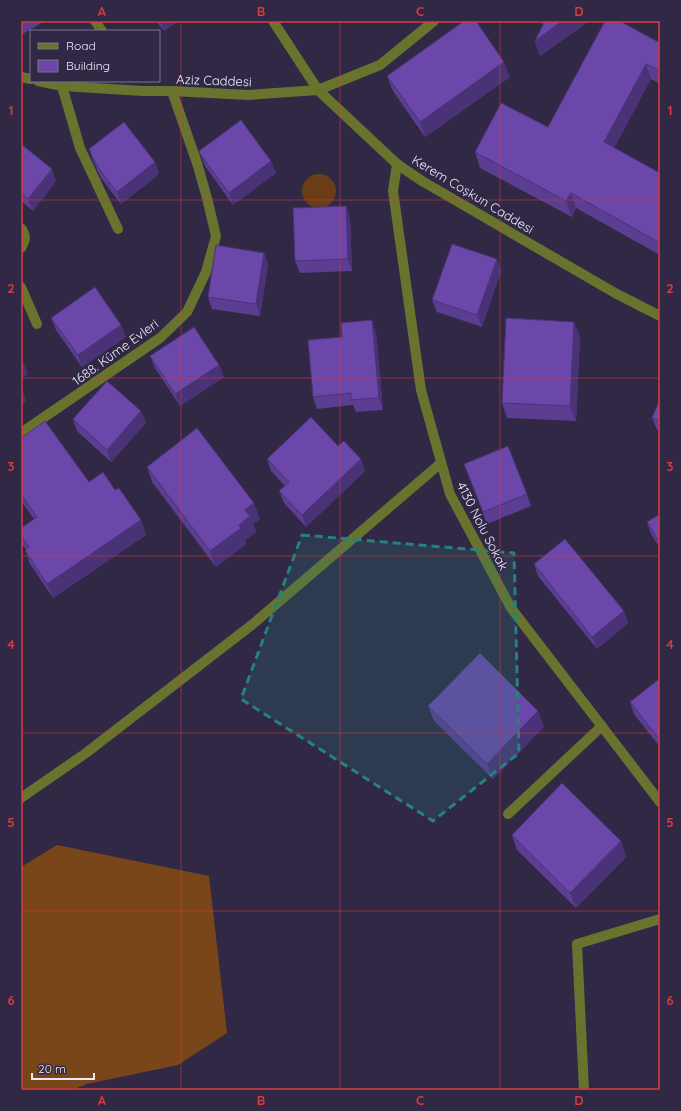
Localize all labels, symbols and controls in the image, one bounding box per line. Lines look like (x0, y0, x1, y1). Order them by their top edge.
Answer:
text: A (98, 3, 107, 19)
text: B (257, 3, 265, 19)
text: C (416, 3, 424, 19)
text: D (574, 3, 584, 19)
legend (30, 30, 160, 82)
text: Road (66, 38, 96, 53)
text: Building (66, 58, 110, 73)
street label: Aziz Caddesi (176, 71, 252, 89)
text: 1 (8, 102, 14, 118)
text: 1 (667, 102, 673, 118)
street label: Kerem Coşkun Caddesi (409, 151, 537, 237)
text: 2 (7, 280, 15, 296)
text: 2 (666, 280, 674, 296)
street label: 1688. Küme Evleri (69, 315, 161, 389)
text: 3 (8, 458, 15, 474)
text: 3 (667, 458, 674, 474)
street label: 4130 Nolu Sokak (454, 479, 512, 573)
text: 4 (7, 636, 15, 652)
text: 4 (666, 636, 674, 652)
text: 5 (7, 814, 15, 830)
text: 5 (666, 814, 674, 830)
text: 6 (7, 992, 15, 1008)
text: 6 (666, 992, 674, 1008)
scale bar (32, 1055, 94, 1081)
text: 20 m (38, 1061, 66, 1076)
text: A (98, 1092, 107, 1108)
text: B (257, 1092, 265, 1108)
text: C (416, 1092, 424, 1108)
text: D (574, 1092, 584, 1108)

